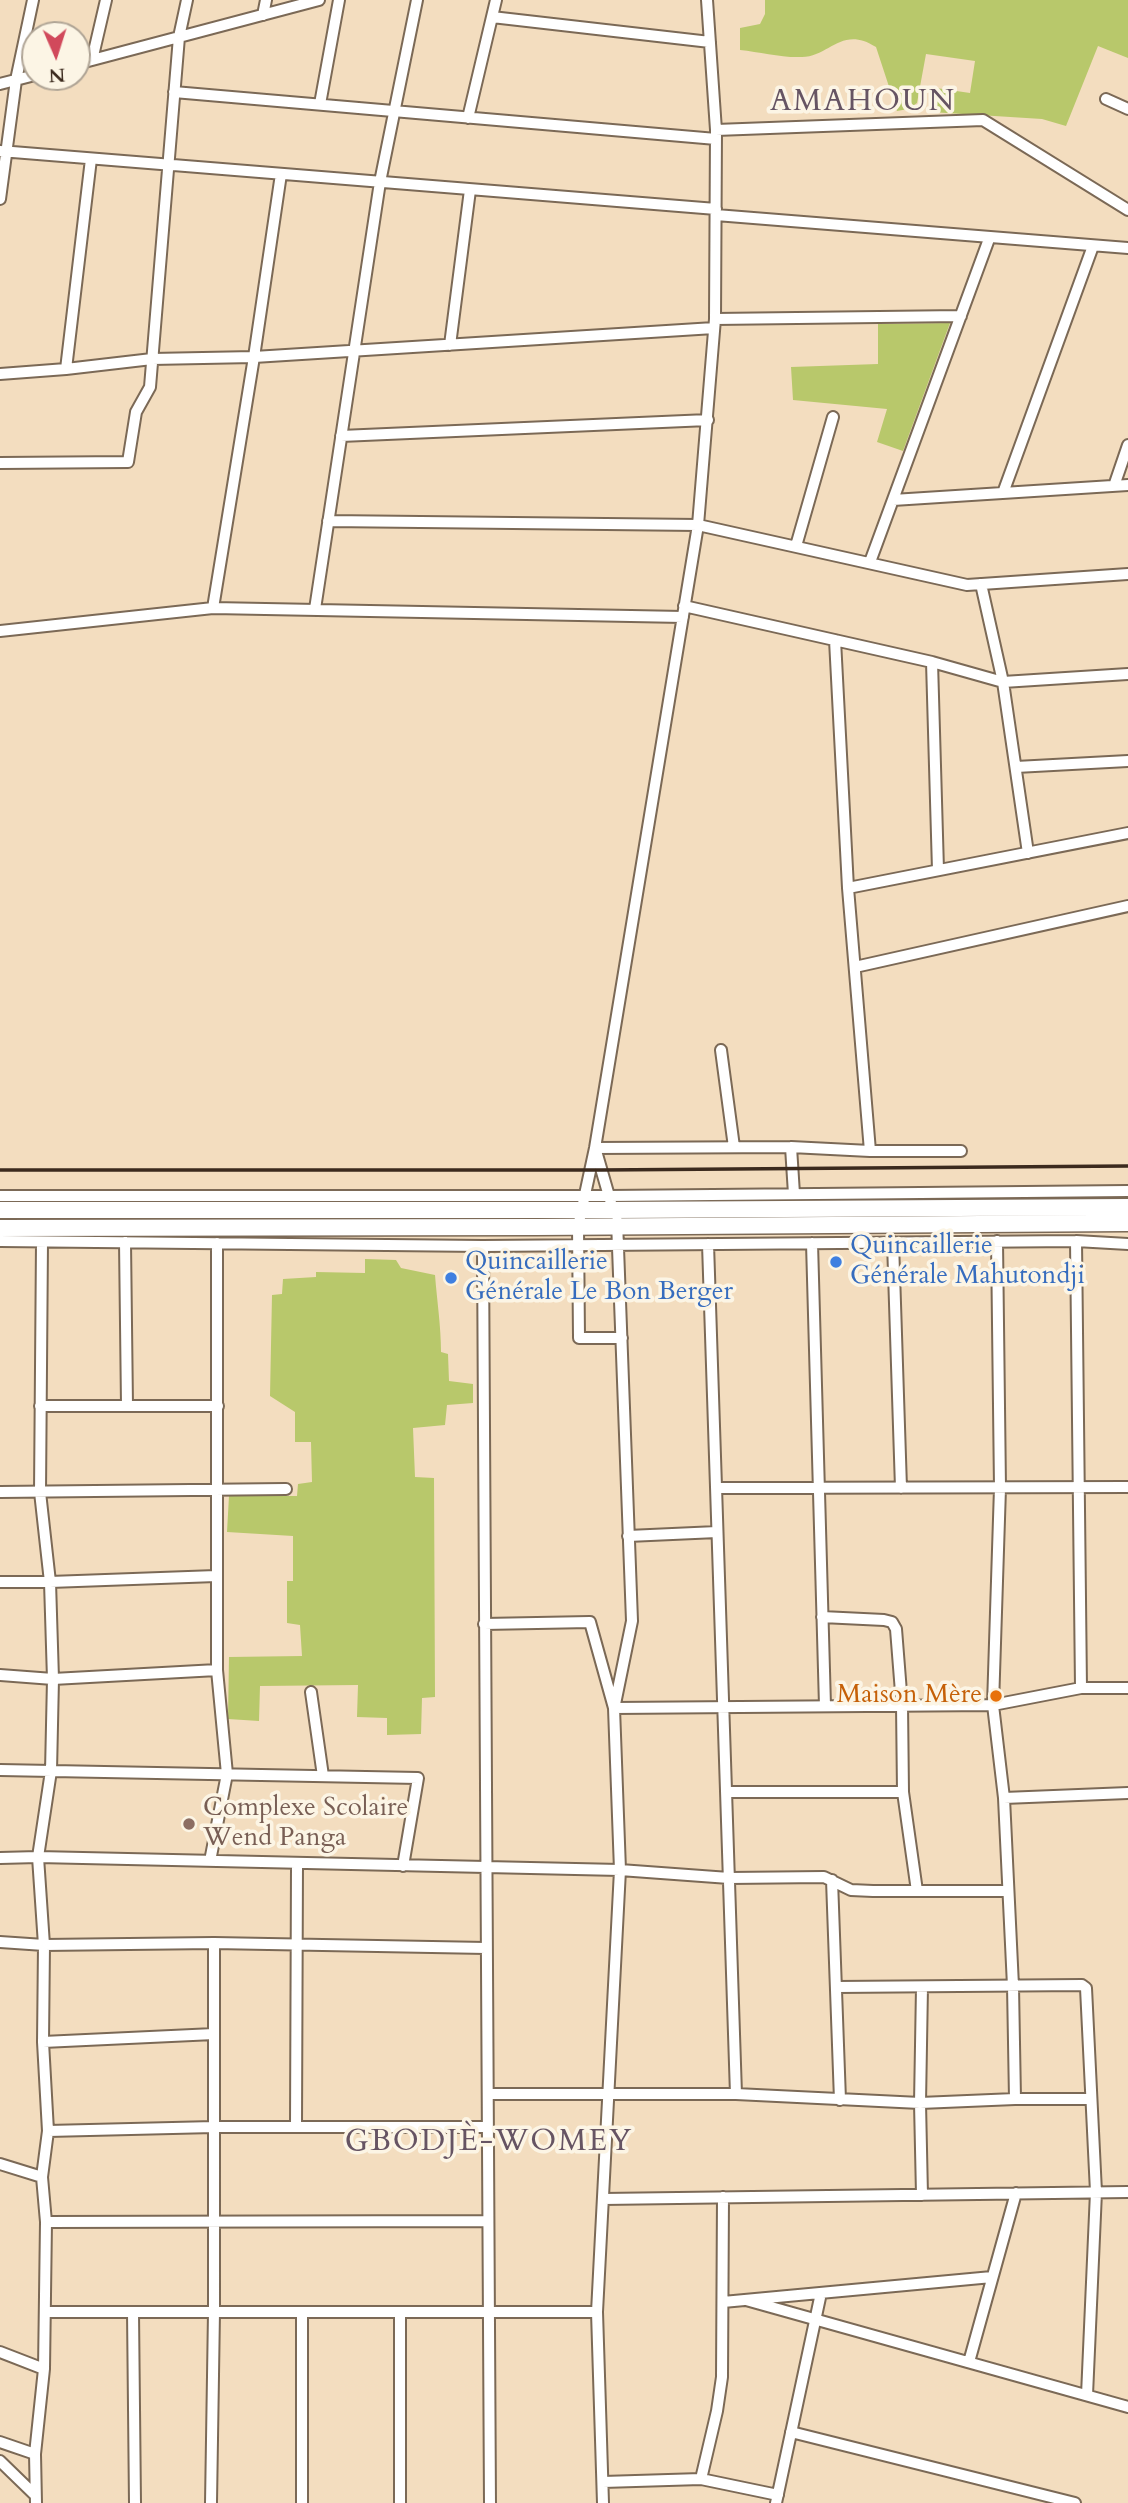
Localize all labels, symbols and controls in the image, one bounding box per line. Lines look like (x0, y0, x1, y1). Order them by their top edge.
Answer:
north arrow (21, 21, 91, 91)
text: N (48, 62, 66, 88)
district label: AMAHOUN (771, 85, 955, 121)
place label: Quincaillerie Générale Mahutondji (850, 1231, 1085, 1292)
place label: Quincaillerie Générale Le Bon Berger (465, 1247, 733, 1308)
marker: Quincaillerie Générale Mahutondji (828, 1254, 844, 1270)
marker: Quincaillerie Générale Le Bon Berger (443, 1270, 459, 1286)
place label: Maison Mère (837, 1680, 982, 1712)
marker: Maison Mère (988, 1688, 1004, 1704)
place label: Complexe Scolaire Wend Panga (203, 1793, 408, 1854)
marker: Complexe Scolaire Wend Panga (181, 1816, 197, 1832)
district label: GBODJÈ-WOMEY (346, 2125, 632, 2161)

